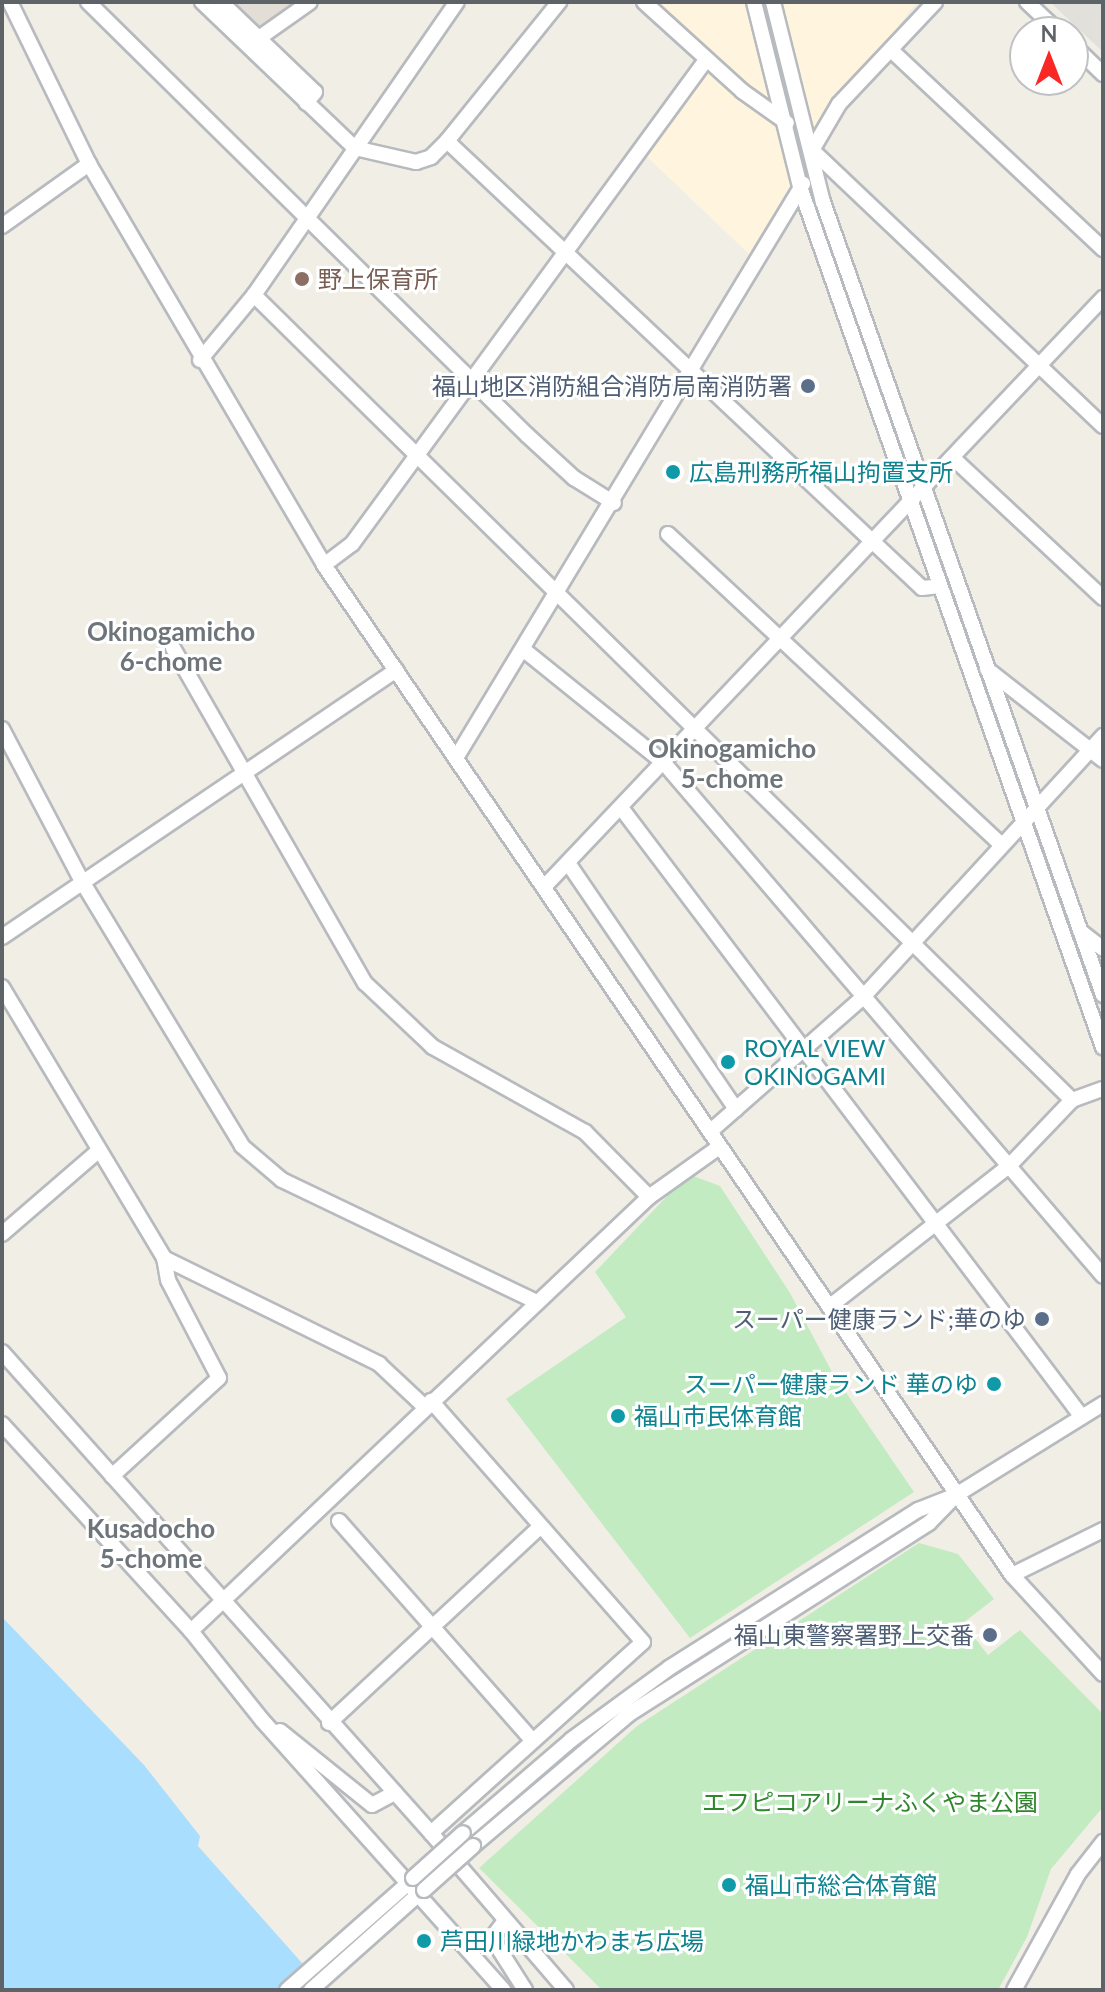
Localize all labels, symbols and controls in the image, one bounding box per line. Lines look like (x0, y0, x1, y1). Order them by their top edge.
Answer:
north arrow (1009, 16, 1089, 96)
text: N (1041, 20, 1057, 47)
place label: 野上保育所 (318, 265, 438, 293)
marker: 野上保育所 (293, 270, 311, 288)
place label: 福山地区消防組合消防局南消防署 (432, 372, 792, 400)
marker: 福山地区消防組合消防局南消防署 (799, 377, 817, 395)
place label: 広島刑務所福山拘置支所 (689, 458, 953, 486)
marker: 広島刑務所福山拘置支所 (664, 463, 682, 481)
district label: Okinogamicho 6-chome (87, 616, 255, 678)
district label: Okinogamicho 5-chome (648, 733, 816, 794)
place label: ROYAL VIEW OKINOGAMI (744, 1034, 887, 1090)
marker: ROYAL VIEW OKINOGAMI (719, 1053, 737, 1071)
place label: スーパー健康ランド;華のゆ (732, 1305, 1026, 1333)
marker: スーパー健康ランド;華のゆ (1033, 1310, 1051, 1328)
place label: スーパー健康ランド 華のゆ (684, 1370, 978, 1398)
marker: スーパー健康ランド 華のゆ (985, 1375, 1003, 1393)
place label: 福山市民体育館 (634, 1402, 802, 1430)
marker: 福山市民体育館 (609, 1407, 627, 1425)
district label: Kusadocho 5-chome (87, 1513, 215, 1574)
place label: 福山東警察署野上交番 (734, 1621, 974, 1649)
marker: 福山東警察署野上交番 (981, 1626, 999, 1644)
park label: エフピコアリーナふくやま公園 (702, 1788, 1038, 1816)
place label: 福山市総合体育館 (745, 1871, 937, 1899)
marker: 福山市総合体育館 (720, 1876, 738, 1894)
place label: 芦田川緑地かわまち広場 (440, 1927, 704, 1955)
marker: 芦田川緑地かわまち広場 (415, 1932, 433, 1950)

